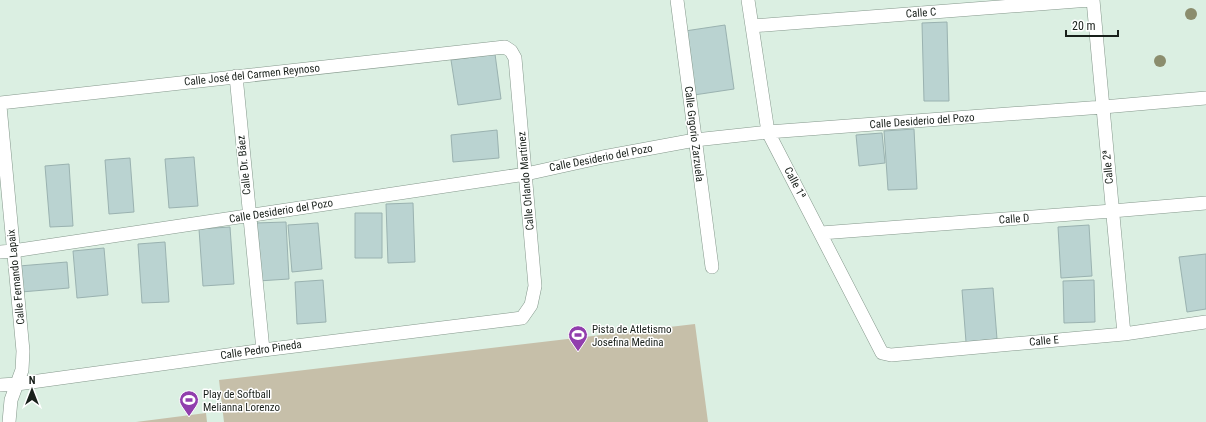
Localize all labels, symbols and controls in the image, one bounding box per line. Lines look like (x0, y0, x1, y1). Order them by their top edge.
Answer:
street label: Calle C (905, 5, 937, 21)
scale bar (1066, 12, 1118, 38)
text: 20 m (1072, 19, 1096, 33)
street label: Calle José del Carmen Reynoso (183, 61, 321, 89)
street label: Calle Grgorio Zarzuela (682, 85, 706, 183)
street label: Calle Desiderio del Pozo (869, 111, 975, 131)
street label: Calle Orlando Martínez (515, 131, 537, 231)
street label: Calle Dr. Báez (234, 134, 254, 195)
street label: Calle Desiderio del Pozo (548, 141, 654, 174)
street label: Calle 2ª (1100, 149, 1116, 185)
street label: Calle 1ª (781, 165, 809, 201)
street label: Calle Desiderio del Pozo (228, 196, 334, 226)
street label: Calle D (998, 211, 1030, 227)
street label: Calle Fernando Lapaix (5, 228, 27, 325)
place label: Pista de Atletismo Josefina Medina (592, 323, 672, 349)
sports icon: Pista de Atletismo Josefina Medina (567, 324, 589, 352)
street label: Calle E (1029, 333, 1060, 349)
street label: Calle Pedro Pineda (219, 338, 303, 362)
north arrow (12, 370, 52, 410)
text: N (29, 374, 36, 387)
place label: Play de Softball Melianna Lorenzo (203, 388, 280, 414)
sports icon: Play de Softball Melianna Lorenzo (178, 389, 200, 417)

